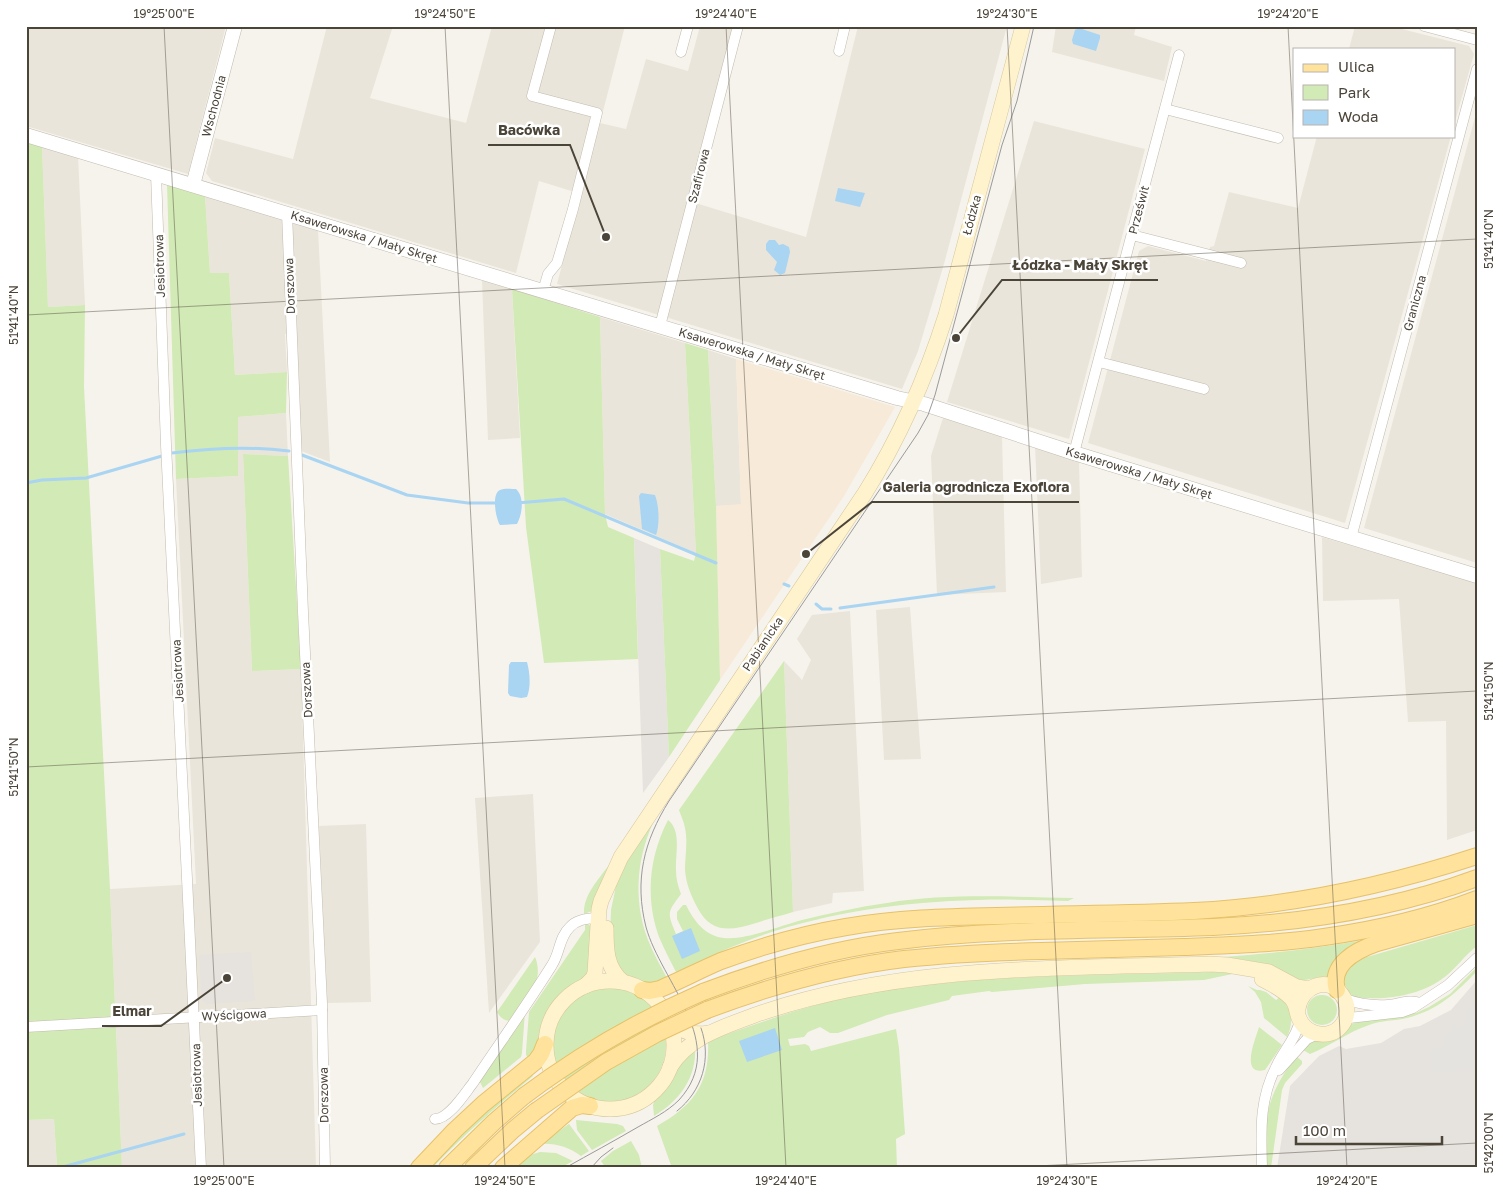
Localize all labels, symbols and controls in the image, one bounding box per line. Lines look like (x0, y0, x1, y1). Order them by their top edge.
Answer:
text: 19°25'00"E (133, 6, 195, 21)
text: 19°24'50"E (414, 6, 476, 21)
text: 19°24'40"E (695, 6, 757, 21)
text: 19°24'30"E (976, 6, 1038, 21)
text: 19°24'20"E (1257, 6, 1319, 21)
legend (1293, 48, 1456, 138)
text: Ulica (1338, 57, 1374, 75)
street label: Wschodnia (198, 73, 229, 138)
text: Park (1338, 83, 1371, 101)
text: Woda (1338, 107, 1379, 125)
callout: Bacówka (488, 116, 570, 145)
text: Bacówka (498, 121, 560, 138)
street label: Szafirowa (684, 147, 713, 205)
street label: Prześwit (1125, 184, 1152, 236)
street label: Łódzka (959, 193, 984, 237)
street label: Ksawerowska / Mały Skręt (289, 207, 439, 266)
text: 51°41'40"N (1481, 209, 1496, 269)
street label: Jesiotrowa (151, 234, 168, 298)
callout: Łódzka - Mały Skręt (1002, 251, 1158, 280)
text: Łódzka - Mały Skręt (1012, 256, 1148, 273)
street label: Dorszowa (281, 258, 298, 314)
street label: Graniczna (1400, 273, 1429, 332)
text: 51°41'40"N (6, 285, 21, 345)
street label: Ksawerowska / Mały Skręt (677, 324, 827, 383)
street label: Ksawerowska / Mały Skręt (1064, 443, 1214, 502)
callout: Galeria ogrodnicza Exoflora (872, 473, 1079, 502)
text: Galeria ogrodnicza Exoflora (882, 478, 1070, 495)
street label: Pabianicka (739, 614, 786, 674)
street label: Jesiotrowa (168, 639, 187, 703)
text: 51°41'50"N (1481, 661, 1496, 721)
street label: Dorszowa (298, 662, 315, 718)
text: 51°41'50"N (6, 737, 21, 797)
callout: Elmar (102, 997, 161, 1026)
text: Elmar (112, 1002, 152, 1019)
street label: Wyścigowa (201, 1005, 267, 1024)
street label: Jesiotrowa (188, 1043, 205, 1107)
street label: Dorszowa (316, 1067, 331, 1123)
text: 51°42'00"N (1481, 1112, 1496, 1174)
scale bar (1296, 1114, 1442, 1146)
text: 100 m (1303, 1121, 1346, 1139)
text: 19°25'00"E (193, 1173, 255, 1188)
text: 19°24'50"E (474, 1173, 536, 1188)
text: 19°24'40"E (755, 1173, 817, 1188)
text: 19°24'30"E (1036, 1173, 1098, 1188)
text: 19°24'20"E (1316, 1173, 1378, 1188)

